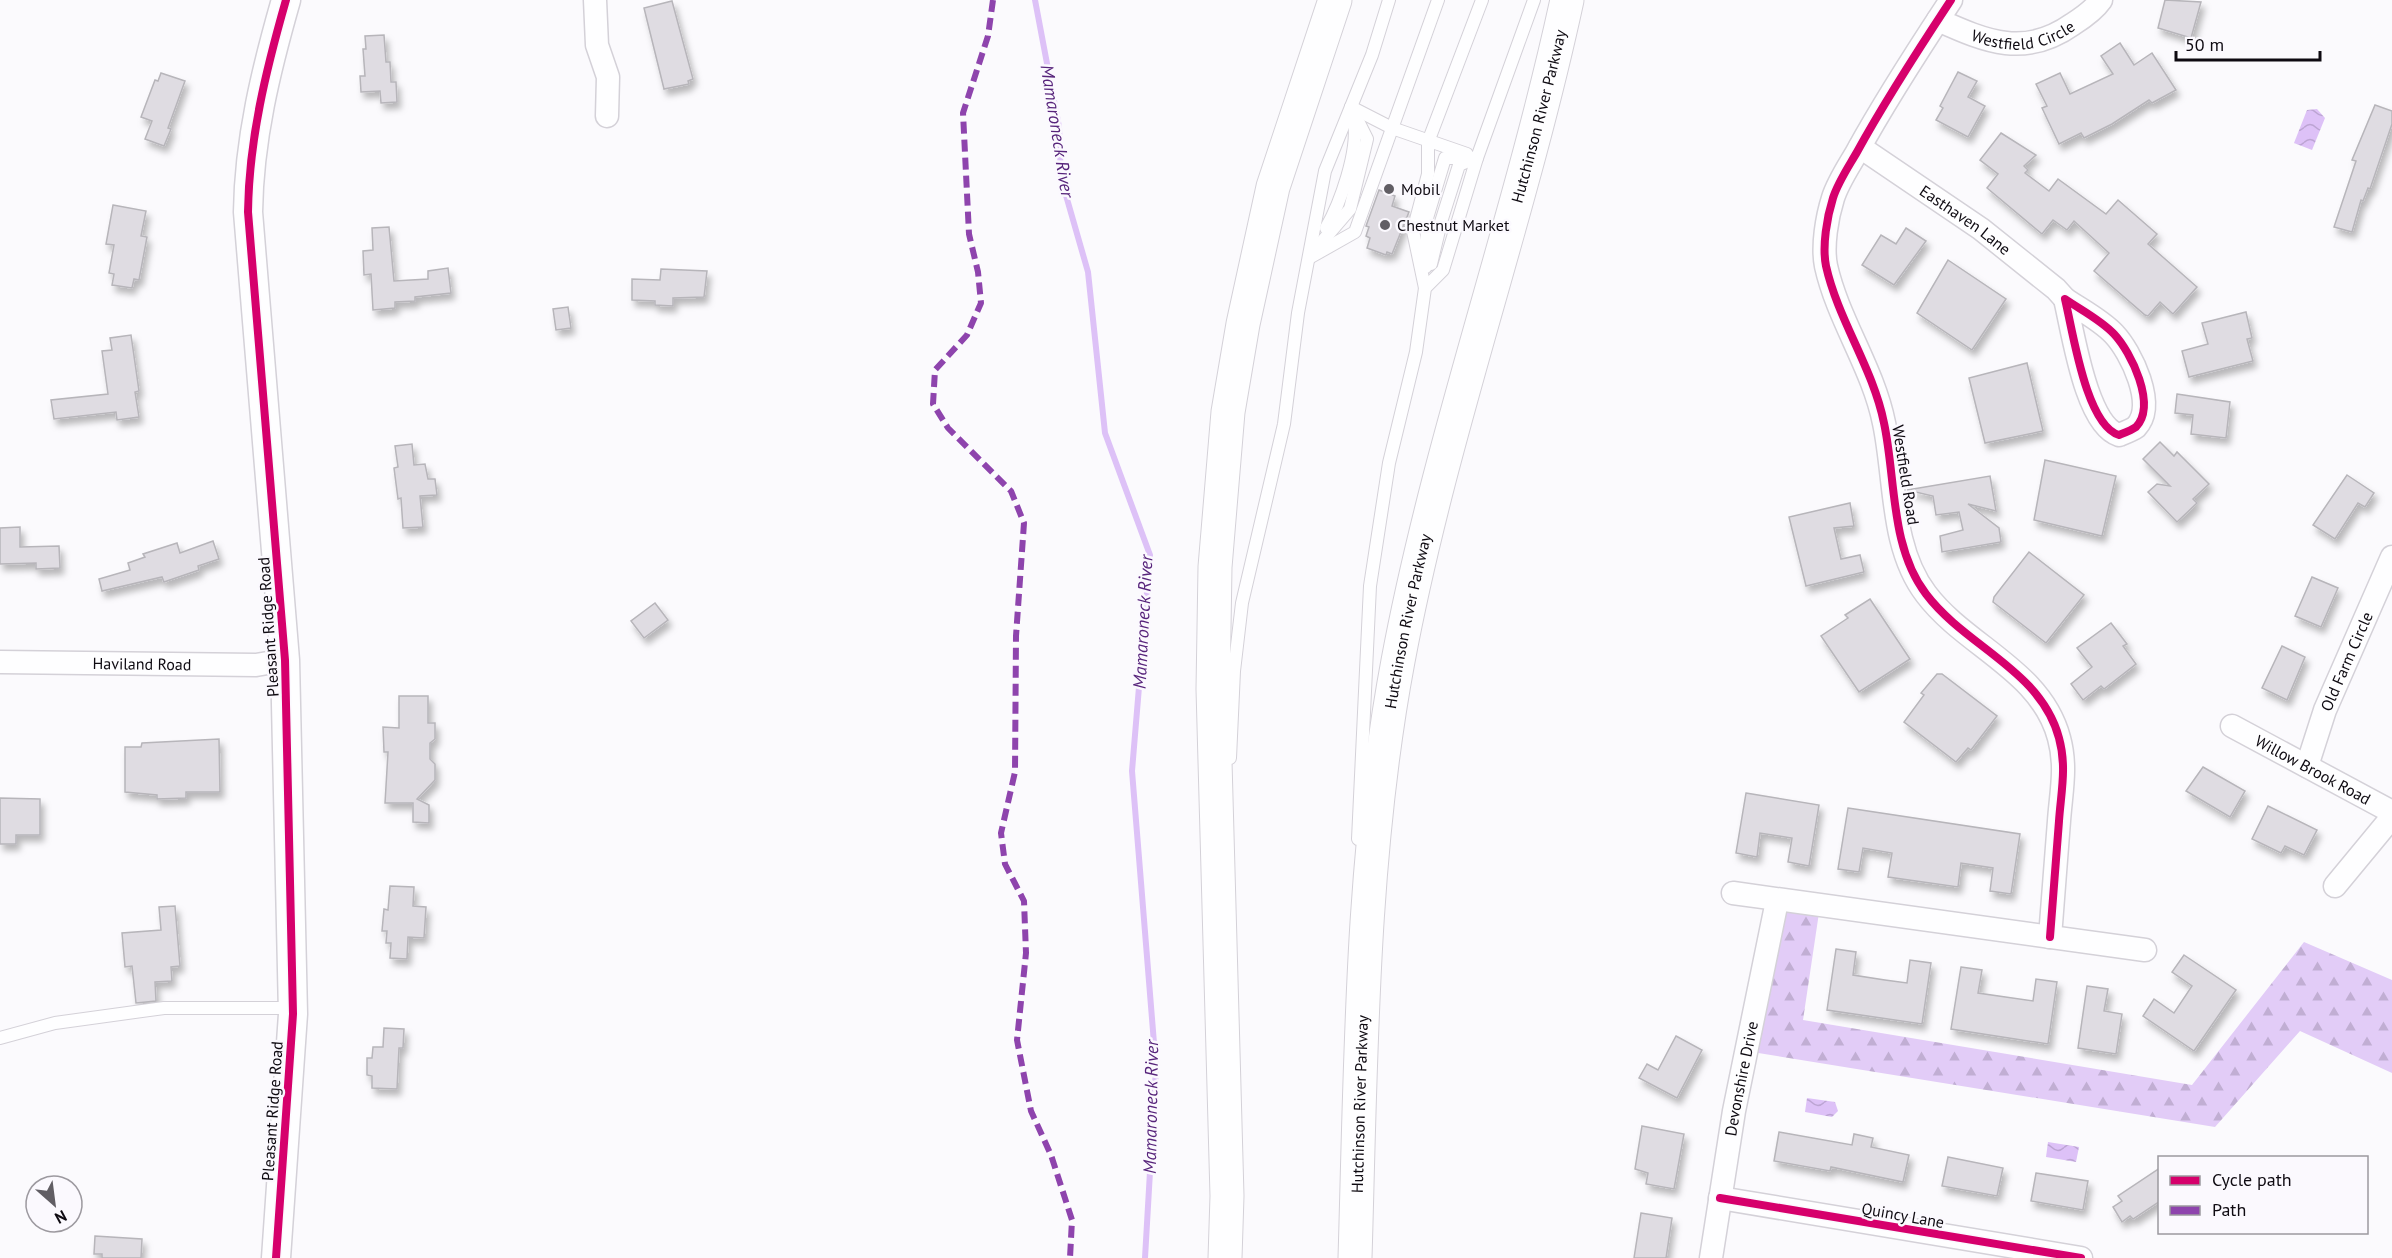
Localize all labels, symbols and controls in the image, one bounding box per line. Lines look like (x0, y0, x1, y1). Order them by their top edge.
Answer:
street label: Westfield Circle (1969, 16, 2078, 54)
scale bar (2176, 24, 2320, 62)
street label: Hutchinson River Parkway (1507, 27, 1570, 205)
text: 50 m (2185, 33, 2224, 56)
water label: Mamaroneck River (1036, 63, 1080, 200)
place label: Mobil (1401, 179, 1440, 199)
street label: Easthaven Lane (1916, 181, 2015, 259)
marker: Mobil (1382, 182, 1396, 196)
place label: Chestnut Market (1397, 215, 1510, 235)
marker: Chestnut Market (1378, 218, 1392, 232)
street label: Westfield Road (1888, 424, 1924, 526)
street label: Hutchinson River Parkway (1380, 531, 1435, 710)
water label: Mamaroneck River (1128, 553, 1158, 689)
street label: Pleasant Ridge Road (253, 556, 283, 698)
street label: Old Farm Circle (2316, 609, 2377, 714)
street label: Haviland Road (92, 653, 192, 674)
street label: Willow Brook Road (2252, 730, 2374, 809)
street label: Hutchinson River Parkway (1347, 1014, 1372, 1193)
street label: Devonshire Drive (1720, 1019, 1762, 1137)
water label: Mamaroneck River (1138, 1039, 1163, 1174)
street label: Pleasant Ridge Road (257, 1040, 287, 1182)
legend (2158, 1156, 2368, 1234)
text: Cycle path (2212, 1168, 2292, 1191)
north arrow (24, 1174, 84, 1234)
street label: Quincy Lane (1860, 1198, 1946, 1232)
text: Path (2212, 1198, 2246, 1221)
text: N (52, 1206, 70, 1229)

